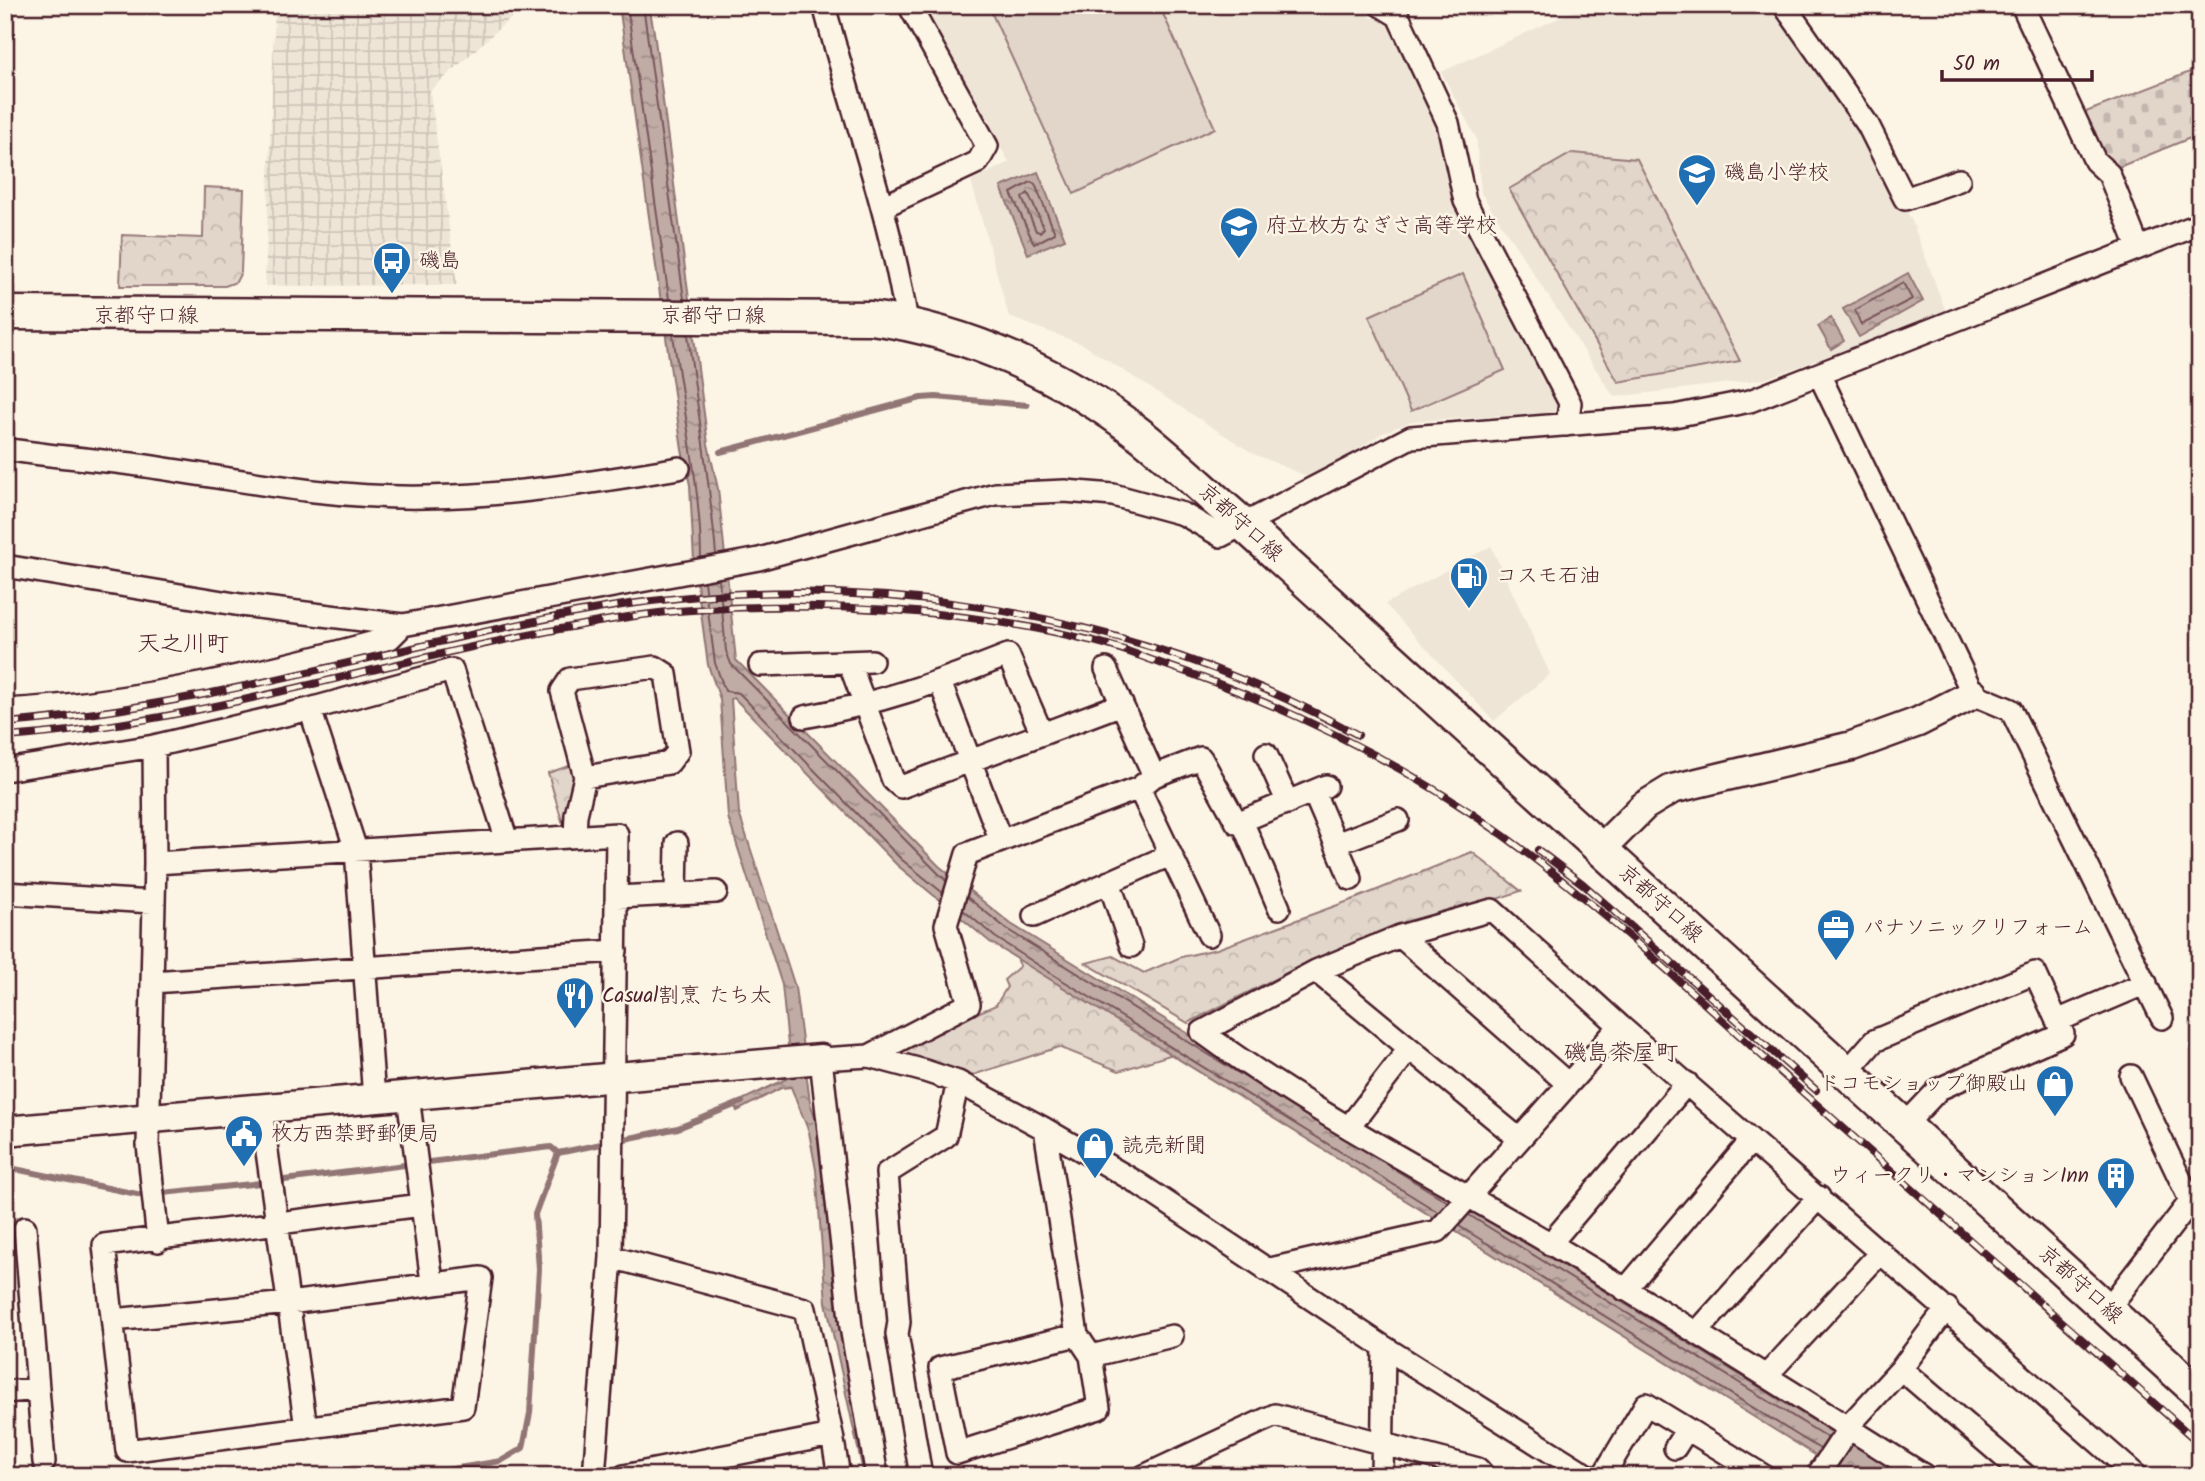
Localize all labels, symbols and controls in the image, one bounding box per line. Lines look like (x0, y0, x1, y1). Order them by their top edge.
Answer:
scale bar (1942, 38, 2093, 82)
text: 50 m (1953, 48, 2000, 81)
school or university icon: 磯島小学校 (1676, 152, 1718, 207)
place label: 磯島小学校 (1724, 157, 1829, 190)
school or university icon: 府立枚方なぎさ高等学校 (1218, 205, 1260, 260)
place label: 府立枚方なぎさ高等学校 (1266, 210, 1497, 243)
bus stop icon: 磯島 (371, 240, 413, 295)
place label: 磯島 (419, 245, 461, 278)
street label: 京都守口線 (94, 300, 199, 333)
street label: 京都守口線 (661, 300, 766, 333)
street label: 京都守口線 (1190, 476, 1290, 570)
fuel station icon: コスモ石油 (1448, 555, 1490, 610)
place label: コスモ石油 (1496, 560, 1600, 593)
district label: 天之川町 (137, 627, 229, 663)
street label: 京都守口線 (1610, 857, 1710, 951)
office icon: パナソニックリフォーム (1815, 907, 1857, 962)
place label: パナソニックリフォーム (1863, 912, 2093, 945)
restaurant icon: Casual割烹 たち太 (554, 975, 596, 1030)
place label: Casual割烹 たち太 (602, 980, 771, 1013)
district label: 磯島茶屋町 (1564, 1036, 1679, 1072)
shop icon: ドコモショップ御殿山 (2034, 1063, 2076, 1118)
place label: ドコモショップ御殿山 (1819, 1068, 2028, 1101)
public building icon: 枚方西禁野郵便局 (223, 1113, 265, 1168)
place label: 枚方西禁野郵便局 (271, 1118, 439, 1151)
shop icon: 読売新聞 (1074, 1125, 1116, 1180)
place label: 読売新聞 (1122, 1130, 1206, 1163)
building icon: ウィークリ・マンションInn (2095, 1155, 2137, 1210)
place label: ウィークリ・マンションInn (1830, 1160, 2089, 1193)
street label: 京都守口線 (2030, 1238, 2130, 1332)

